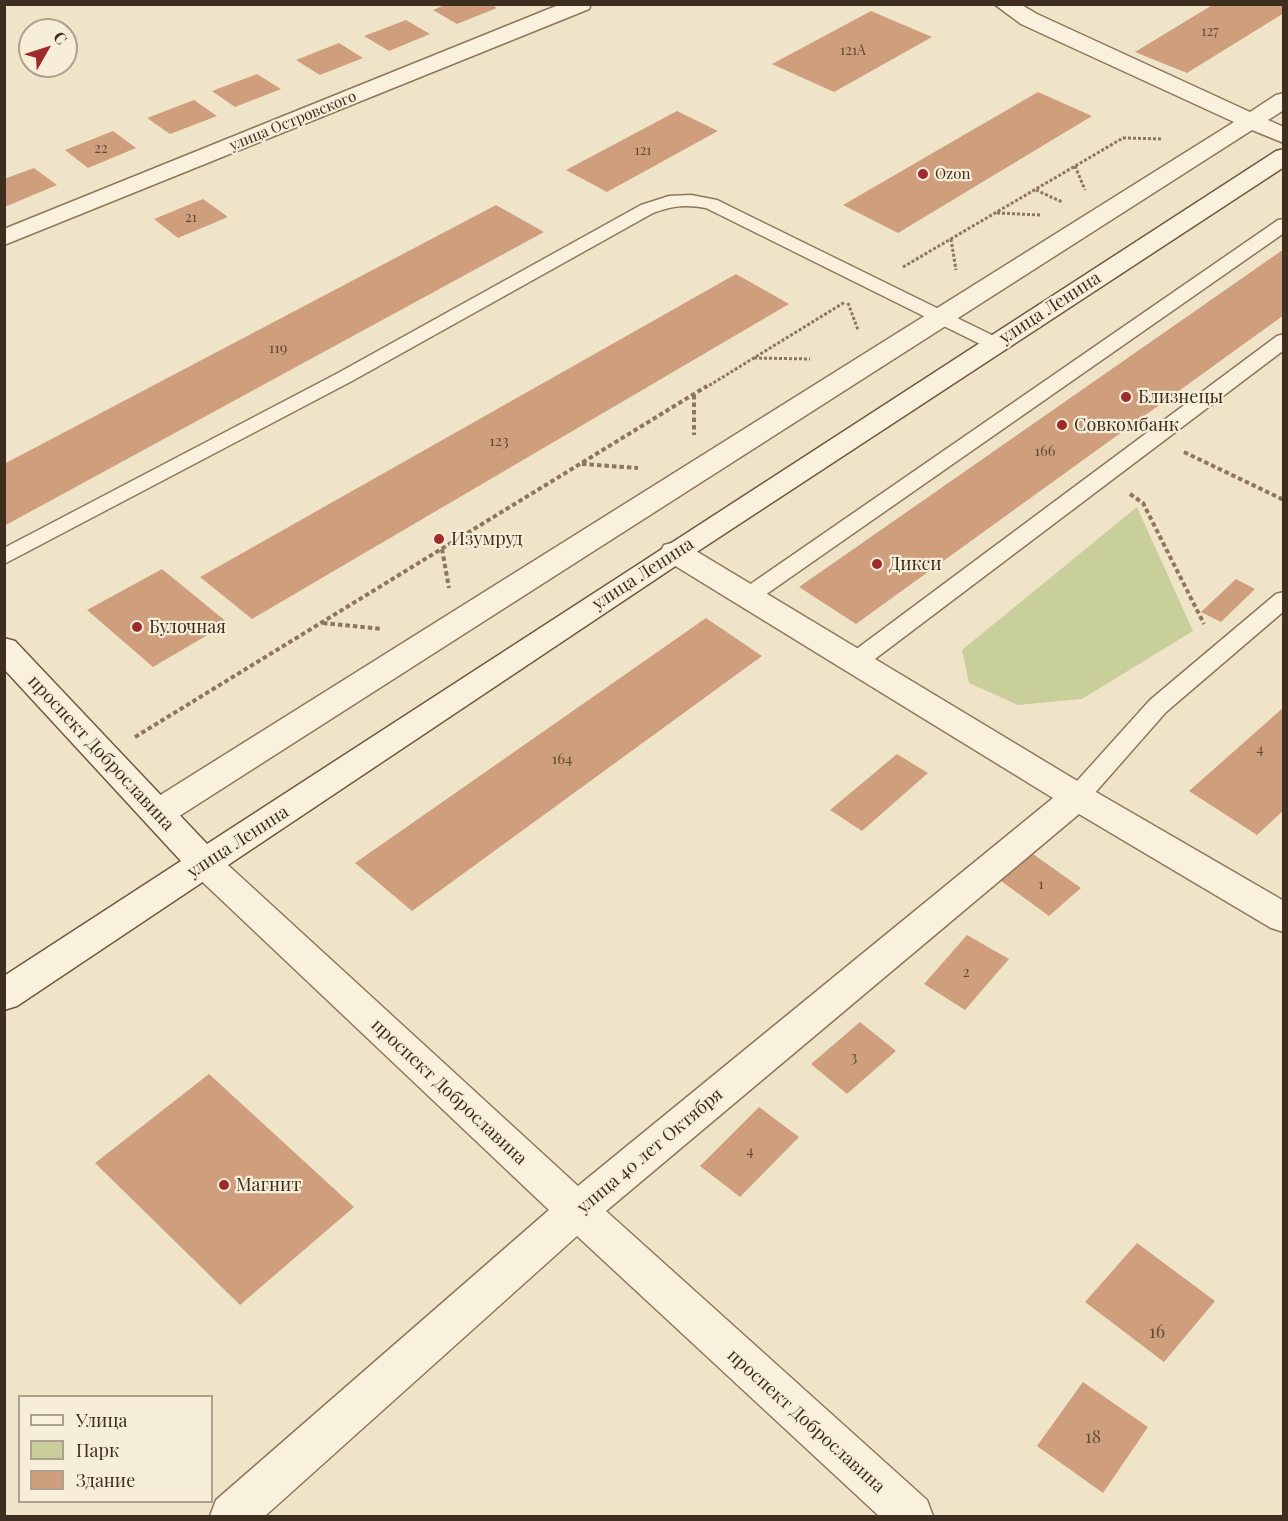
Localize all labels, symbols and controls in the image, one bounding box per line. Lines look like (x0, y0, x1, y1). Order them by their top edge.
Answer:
north arrow (18, 18, 78, 78)
house number: 127 (1201, 24, 1219, 40)
text: С (49, 27, 73, 49)
house number: 121А (840, 43, 866, 59)
street label: улица Островского (227, 87, 359, 155)
house number: 22 (94, 141, 108, 157)
house number: 121 (634, 143, 652, 159)
place label: Ozon (935, 165, 970, 183)
marker: Ozon (916, 167, 930, 181)
house number: 21 (185, 210, 197, 226)
street label: улица Ленина (995, 267, 1105, 349)
house number: 119 (269, 339, 287, 357)
place label: Близнецы (1138, 386, 1223, 408)
marker: Близнецы (1119, 390, 1133, 404)
place label: Совкомбанк (1074, 414, 1179, 436)
marker: Совкомбанк (1055, 418, 1069, 432)
house number: 123 (489, 432, 509, 450)
house number: 166 (1034, 442, 1056, 460)
place label: Изумруд (451, 528, 523, 550)
marker: Изумруд (432, 532, 446, 546)
street label: улица Ленина (588, 533, 698, 615)
place label: Дикси (889, 553, 942, 575)
marker: Дикси (870, 557, 884, 571)
place label: Булочная (149, 616, 226, 638)
marker: Булочная (130, 620, 144, 634)
street label: проспект Доброславина (23, 671, 179, 835)
house number: 4 (1256, 740, 1264, 758)
house number: 164 (552, 750, 572, 768)
street label: улица Ленина (183, 801, 293, 883)
house number: 1 (1038, 875, 1044, 893)
house number: 2 (962, 963, 970, 981)
street label: проспект Доброславина (367, 1014, 531, 1170)
house number: 3 (851, 1048, 857, 1066)
street label: улица 40 лет Октября (573, 1084, 727, 1218)
house number: 4 (746, 1142, 754, 1160)
place label: Магнит (236, 1174, 301, 1196)
marker: Магнит (217, 1178, 231, 1192)
house number: 16 (1149, 1321, 1165, 1343)
street label: проспект Доброславина (723, 1344, 889, 1498)
legend (18, 1395, 213, 1503)
text: Улица (76, 1408, 127, 1432)
house number: 18 (1085, 1426, 1101, 1448)
text: Парк (76, 1438, 119, 1462)
text: Здание (76, 1468, 135, 1492)

